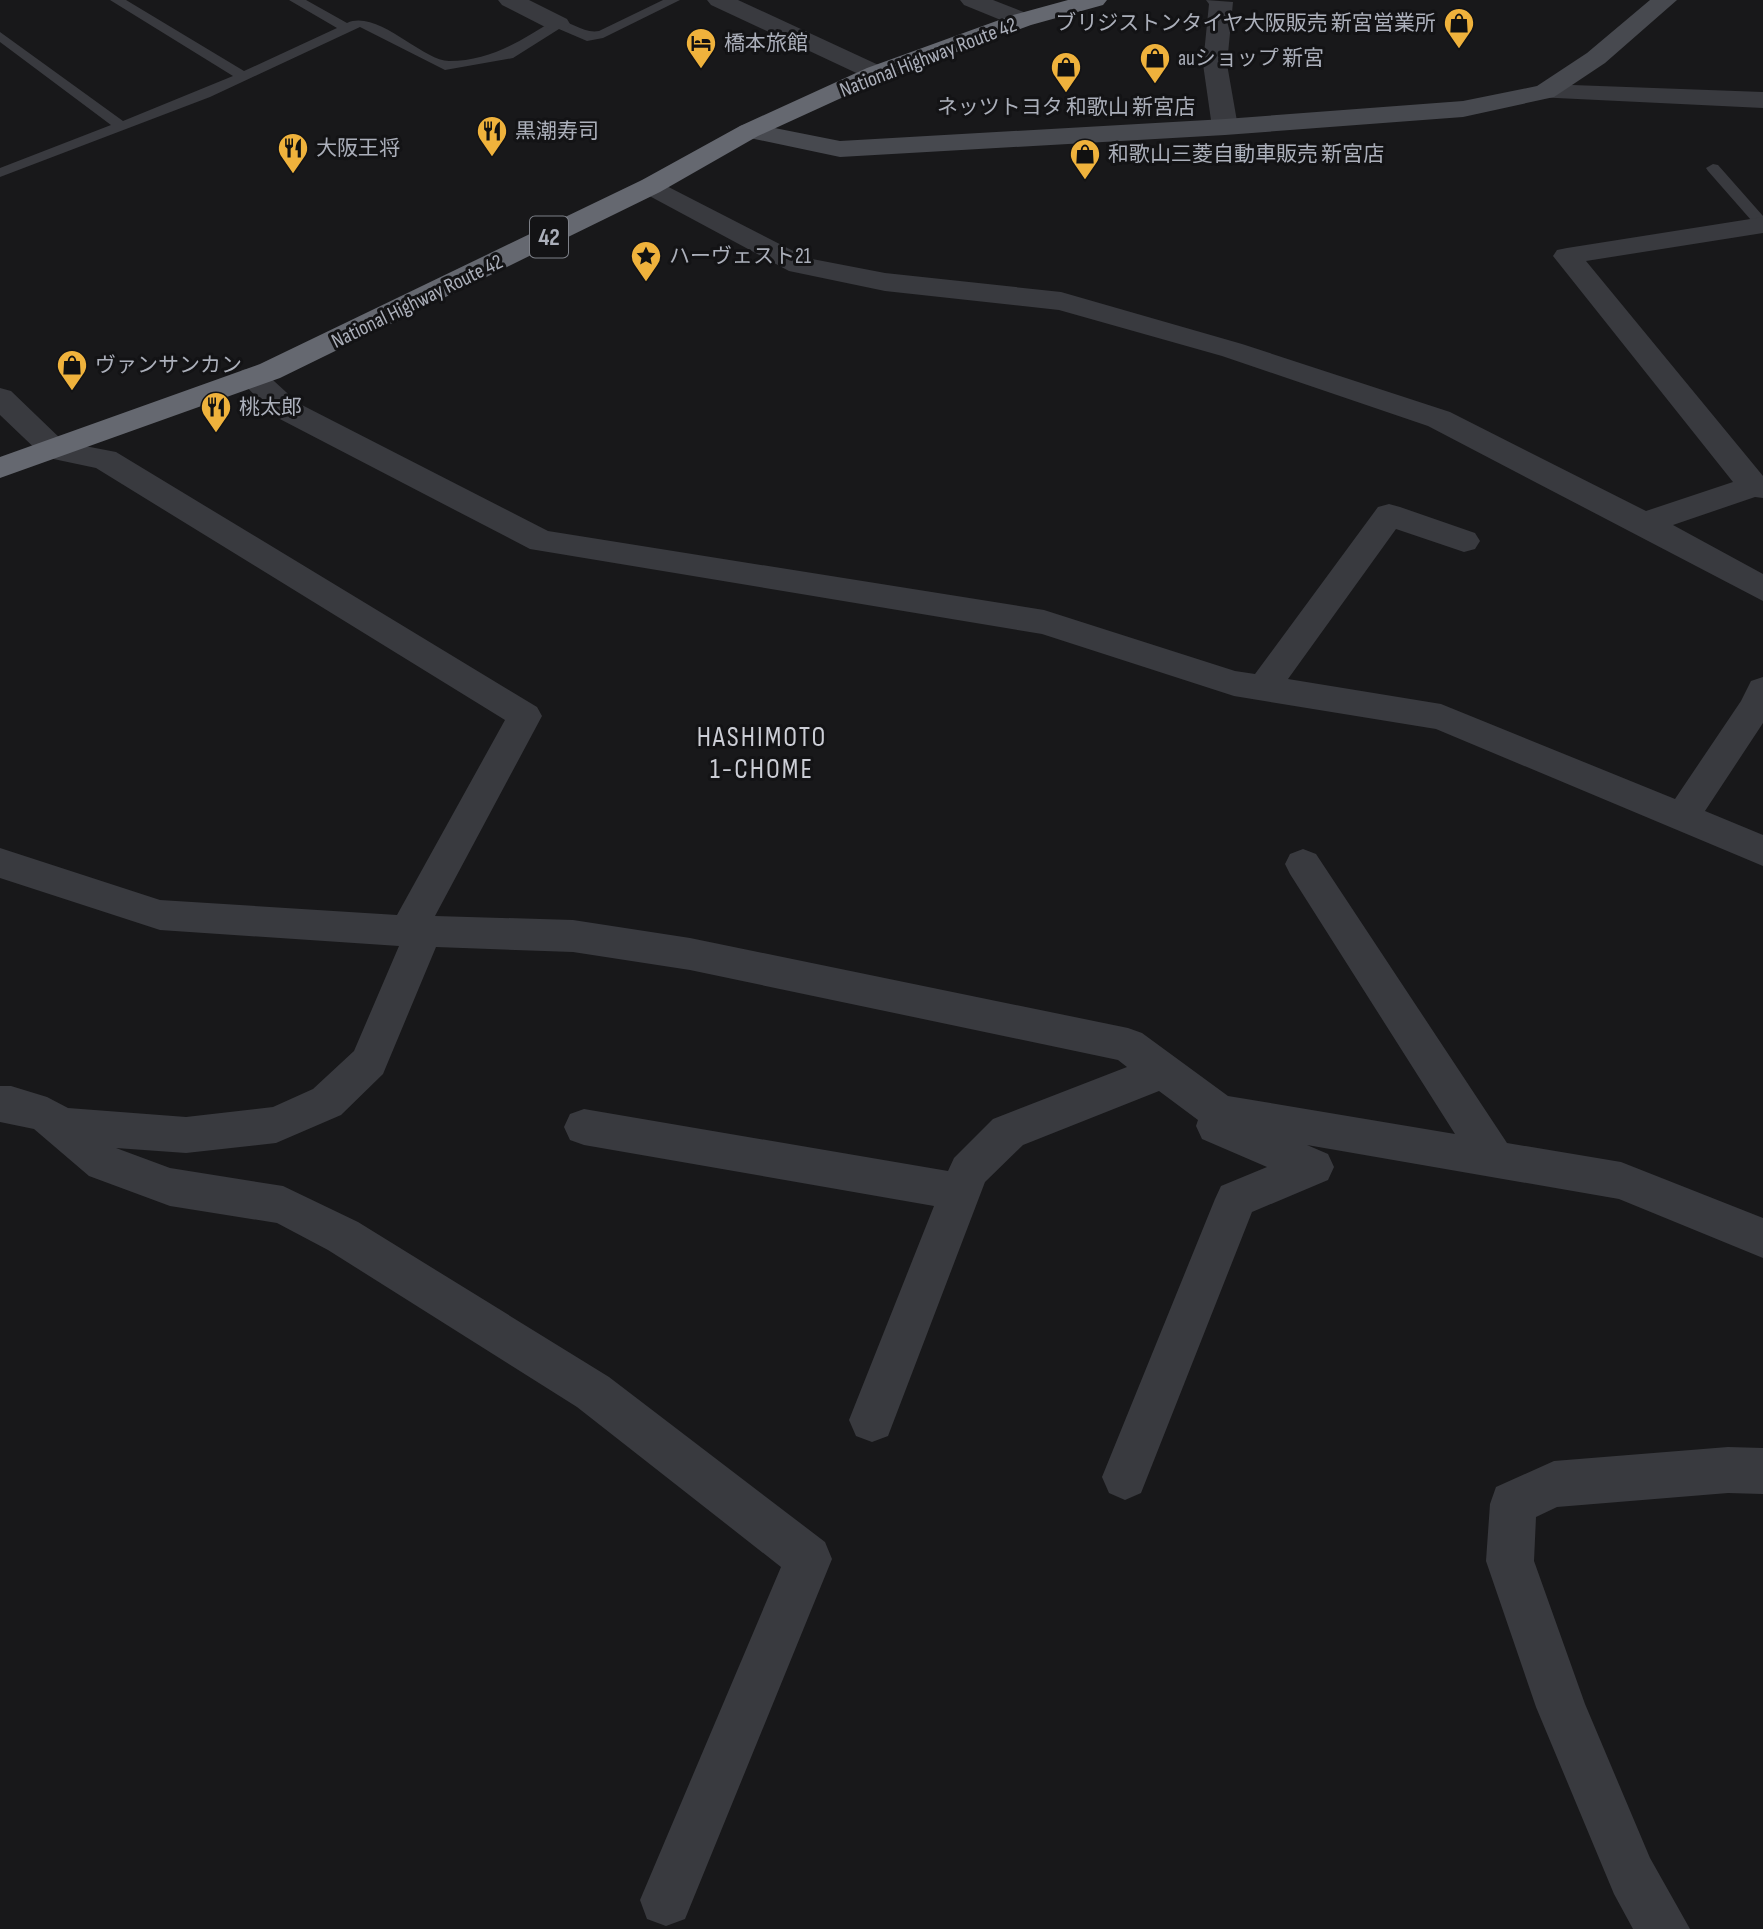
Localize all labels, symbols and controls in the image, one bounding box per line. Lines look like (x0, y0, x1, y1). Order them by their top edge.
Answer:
shop icon: ブリジストンタイヤ大阪販売 新宮営業所 (1442, 6, 1476, 50)
place label: ブリジストンタイヤ大阪販売 新宮営業所 (1055, 11, 1436, 36)
street label: National Highway Route 42 (836, 12, 1020, 103)
hotel icon: 橋本旅館 (684, 26, 718, 70)
place label: 橋本旅館 (724, 31, 808, 56)
shop icon: auショップ 新宮 (1138, 41, 1172, 85)
place label: auショップ 新宮 (1178, 46, 1324, 71)
shop icon: ネッツトヨタ 和歌山 新宮店 (1049, 50, 1083, 94)
place label: ネッツトヨタ 和歌山 新宮店 (937, 95, 1195, 120)
restaurant icon: 黒潮寿司 (475, 114, 509, 158)
place label: 黒潮寿司 (515, 119, 599, 144)
restaurant icon: 大阪王将 (276, 131, 310, 175)
place label: 大阪王将 (316, 136, 400, 161)
shop icon: 和歌山三菱自動車販売 新宮店 (1068, 137, 1102, 181)
place label: 和歌山三菱自動車販売 新宮店 (1108, 142, 1384, 167)
road number: 42 (530, 216, 568, 258)
place icon: ハーヴェスト21 (629, 239, 663, 283)
place label: ハーヴェスト21 (669, 244, 812, 269)
street label: National Highway Route 42 (327, 249, 507, 354)
shop icon: ヴァンサンカン (55, 348, 89, 392)
place label: ヴァンサンカン (95, 353, 242, 378)
restaurant icon: 桃太郎 (199, 390, 233, 434)
place label: 桃太郎 (239, 395, 302, 420)
district label: HASHIMOTO 1-CHOME (697, 721, 827, 786)

